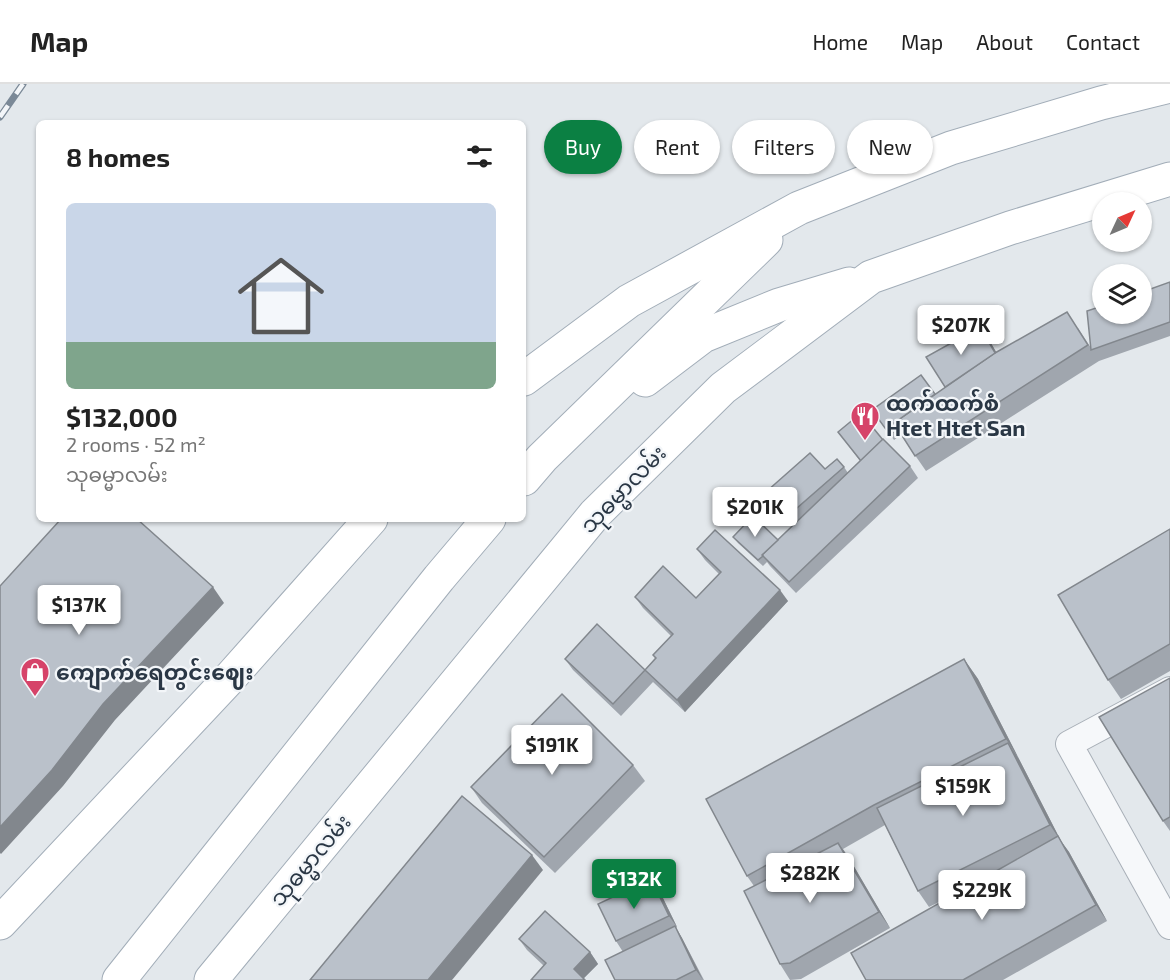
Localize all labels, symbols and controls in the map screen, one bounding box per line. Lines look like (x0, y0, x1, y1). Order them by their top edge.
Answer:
text: Map (30, 24, 88, 58)
text: Home (812, 29, 868, 54)
text: Map (901, 29, 943, 54)
text: About (976, 29, 1033, 54)
text: Contact (1066, 29, 1140, 54)
chip: Buy (544, 120, 622, 174)
chip: Rent (634, 120, 720, 174)
chip: Filters (732, 120, 835, 174)
chip: New (847, 120, 933, 174)
icon: filters (463, 140, 496, 173)
text: 8 homes (66, 141, 170, 172)
north arrow (1092, 192, 1152, 252)
map controls (1092, 192, 1152, 324)
icon: home (227, 242, 335, 350)
button: layers (1092, 264, 1152, 324)
pin: $207K (919, 305, 1003, 356)
text: $207K (931, 312, 991, 336)
place label: ထက်ထက်စံ Htet Htet San (886, 388, 1025, 440)
restaurant icon: ထက်ထက်စံ Htet Htet San (849, 400, 881, 442)
text: $132,000 (66, 401, 178, 432)
text: 2 rooms · 52 m² (66, 432, 206, 456)
street label: သုဓမ္မာလမ်း (573, 438, 675, 542)
text: သုဓမ္မာလမ်း (66, 462, 168, 486)
pin: $201K (713, 487, 797, 538)
text: $201K (726, 494, 784, 518)
pin: $137K (37, 585, 121, 636)
text: $137K (52, 592, 106, 616)
shop icon: ကျောက်ရေတွင်းဈေး (19, 656, 51, 698)
place label: ကျောက်ရေတွင်းဈေး (56, 657, 254, 691)
pin: $191K (510, 725, 594, 776)
text: $191K (525, 732, 579, 756)
pin: $159K (921, 766, 1005, 817)
text: $159K (935, 773, 991, 797)
street label: သုဓမ္မာလမ်း (263, 808, 360, 915)
pin: $282K (768, 853, 852, 904)
pin: $132K (592, 859, 676, 910)
text: $282K (780, 860, 840, 884)
text: $132K (606, 866, 662, 890)
pin: $229K (940, 870, 1024, 921)
text: $229K (952, 877, 1012, 901)

